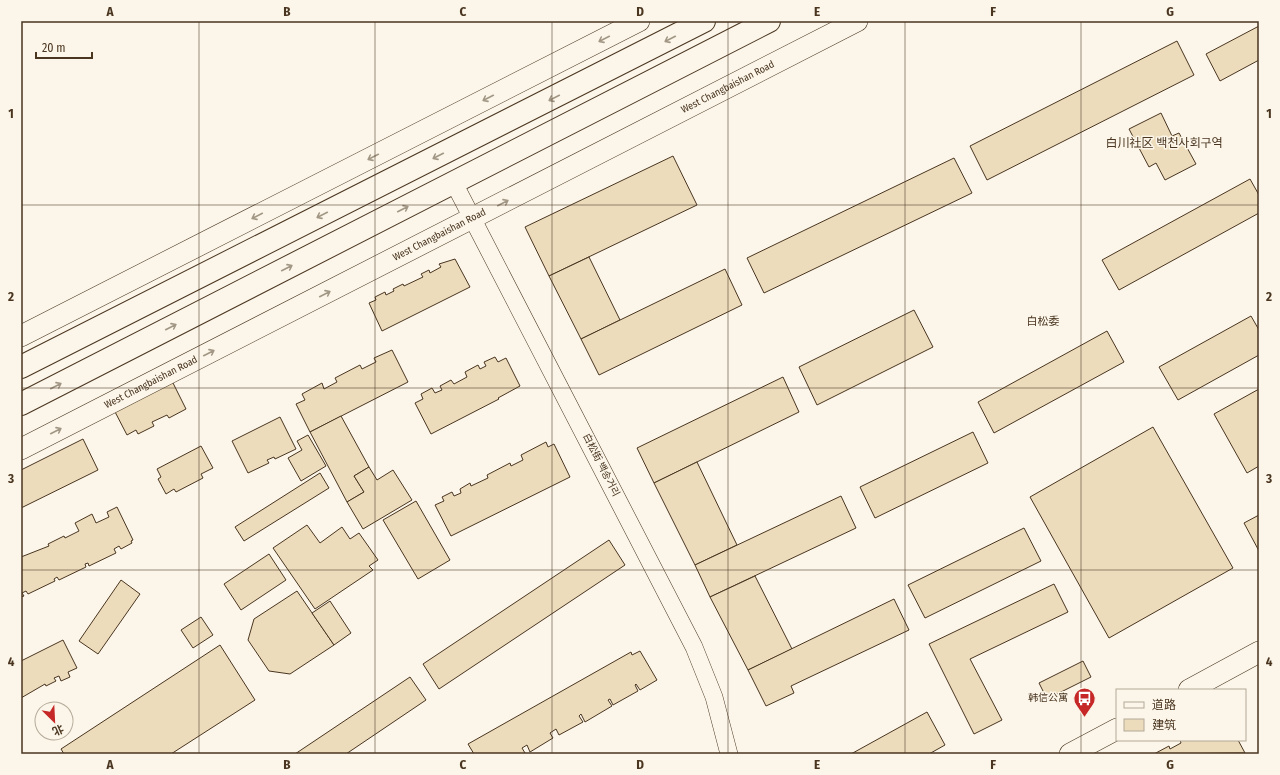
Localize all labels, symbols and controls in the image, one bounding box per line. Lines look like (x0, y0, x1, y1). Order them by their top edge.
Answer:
text: A (105, 4, 114, 19)
text: B (283, 4, 291, 19)
text: C (460, 4, 467, 19)
text: D (636, 4, 644, 19)
text: E (814, 4, 820, 19)
text: F (990, 4, 996, 19)
text: G (1166, 4, 1174, 19)
scale bar (36, 34, 92, 60)
one-way arrow (598, 36, 610, 43)
one-way arrow (664, 36, 676, 43)
text: 20 m (42, 41, 66, 55)
street label: West Changbaishan Road (679, 58, 776, 116)
one-way arrow (483, 95, 495, 102)
one-way arrow (548, 95, 560, 102)
text: 1 (8, 106, 14, 121)
text: 1 (1266, 106, 1272, 121)
district label: 白川社区 백천사회구역 (1105, 136, 1223, 150)
one-way arrow (432, 153, 444, 161)
one-way arrow (367, 154, 379, 161)
one-way arrow (497, 199, 509, 207)
one-way arrow (397, 204, 409, 212)
street label: West Changbaishan Road (391, 206, 488, 264)
one-way arrow (316, 212, 328, 219)
one-way arrow (251, 213, 263, 220)
one-way arrow (281, 263, 293, 271)
text: 2 (7, 289, 14, 304)
text: 2 (1265, 289, 1272, 304)
one-way arrow (319, 290, 331, 297)
district label: 白松委 (1027, 315, 1060, 328)
one-way arrow (165, 322, 177, 330)
one-way arrow (203, 349, 215, 356)
street label: West Changbaishan Road (102, 354, 200, 411)
one-way arrow (49, 382, 61, 389)
one-way arrow (50, 427, 62, 434)
street label: 白松街 백송거리 (580, 431, 622, 499)
text: 3 (7, 471, 14, 486)
text: 3 (1265, 471, 1272, 486)
text: 4 (8, 654, 15, 669)
text: 4 (1266, 654, 1273, 669)
bus stop icon: 韩信公寓 (1071, 685, 1097, 718)
legend (1116, 689, 1246, 741)
place label: 韩信公寓 (1028, 692, 1068, 704)
text: 道路 (1152, 698, 1176, 712)
north arrow (34, 701, 74, 741)
text: 建筑 (1152, 718, 1176, 732)
text: 北 (50, 722, 66, 738)
text: A (105, 757, 114, 772)
text: B (283, 757, 291, 772)
text: C (460, 757, 467, 772)
text: D (636, 757, 644, 772)
text: E (814, 757, 820, 772)
text: F (990, 757, 996, 772)
text: G (1166, 757, 1174, 772)

